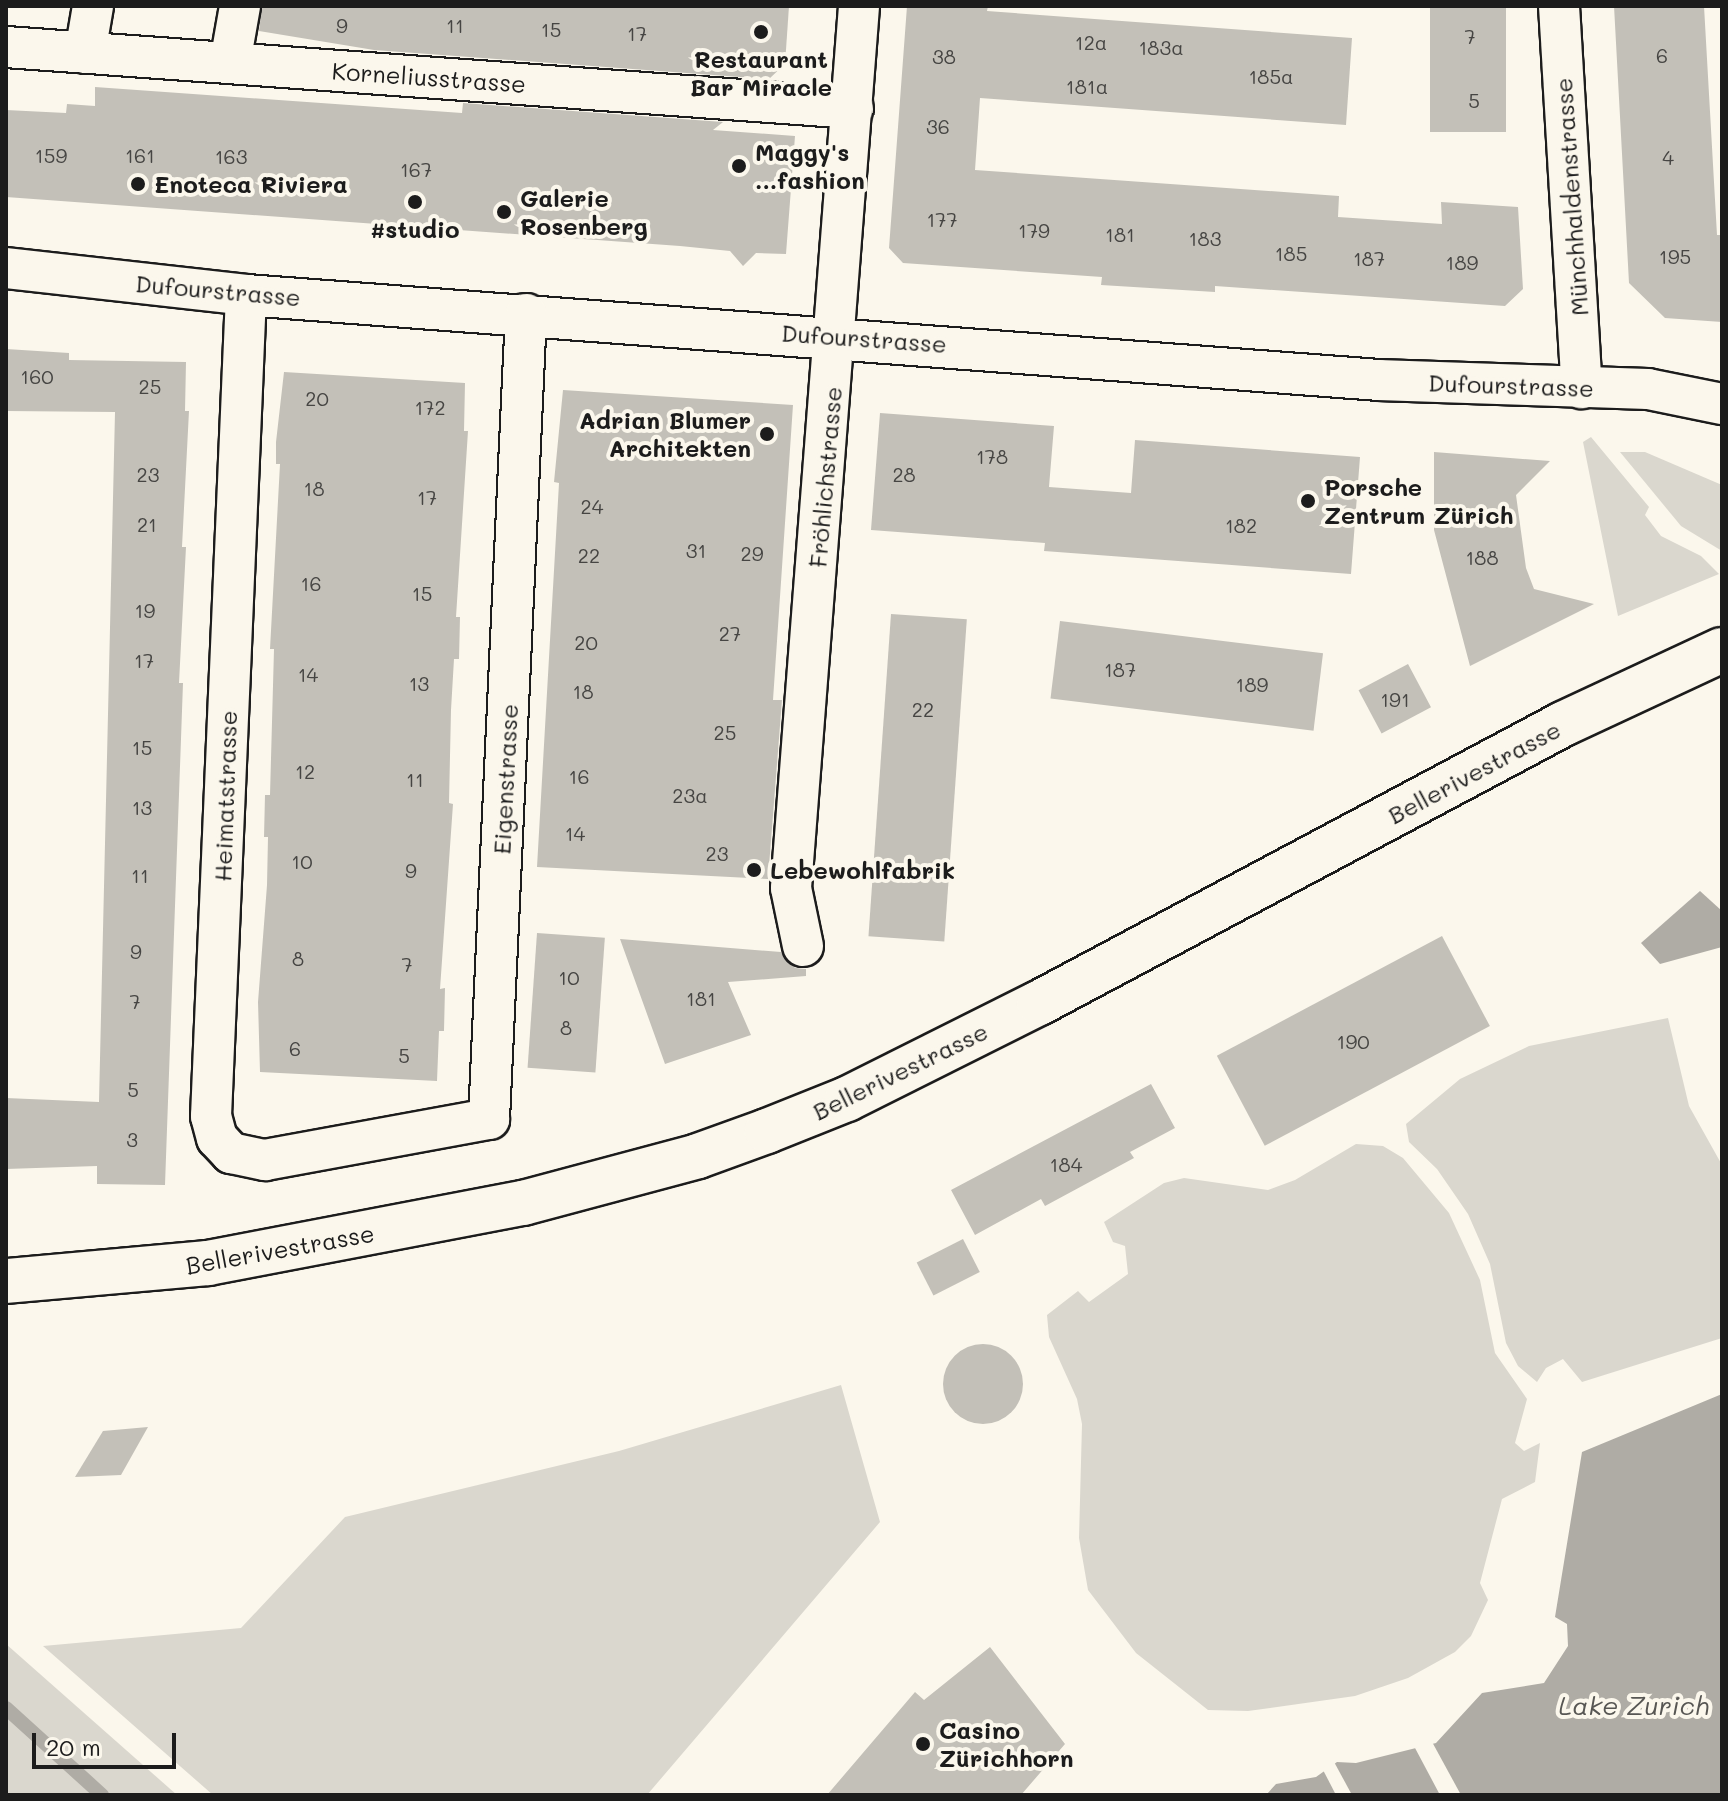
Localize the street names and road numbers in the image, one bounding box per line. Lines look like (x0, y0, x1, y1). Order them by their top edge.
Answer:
street label: Korneliusstrasse (331, 56, 527, 98)
street label: Münchhaldenstrasse (1548, 77, 1594, 317)
street label: Dufourstrasse (134, 268, 302, 312)
street label: Dufourstrasse (780, 318, 948, 358)
street label: Dufourstrasse (1428, 368, 1594, 402)
street label: Fröhlichstrasse (803, 385, 847, 569)
street label: Eigenstrasse (487, 703, 523, 855)
street label: Heimatstrasse (208, 710, 242, 882)
street label: Bellerivestrasse (1383, 714, 1565, 830)
street label: Bellerivestrasse (808, 1016, 992, 1126)
street label: Bellerivestrasse (183, 1218, 377, 1280)

